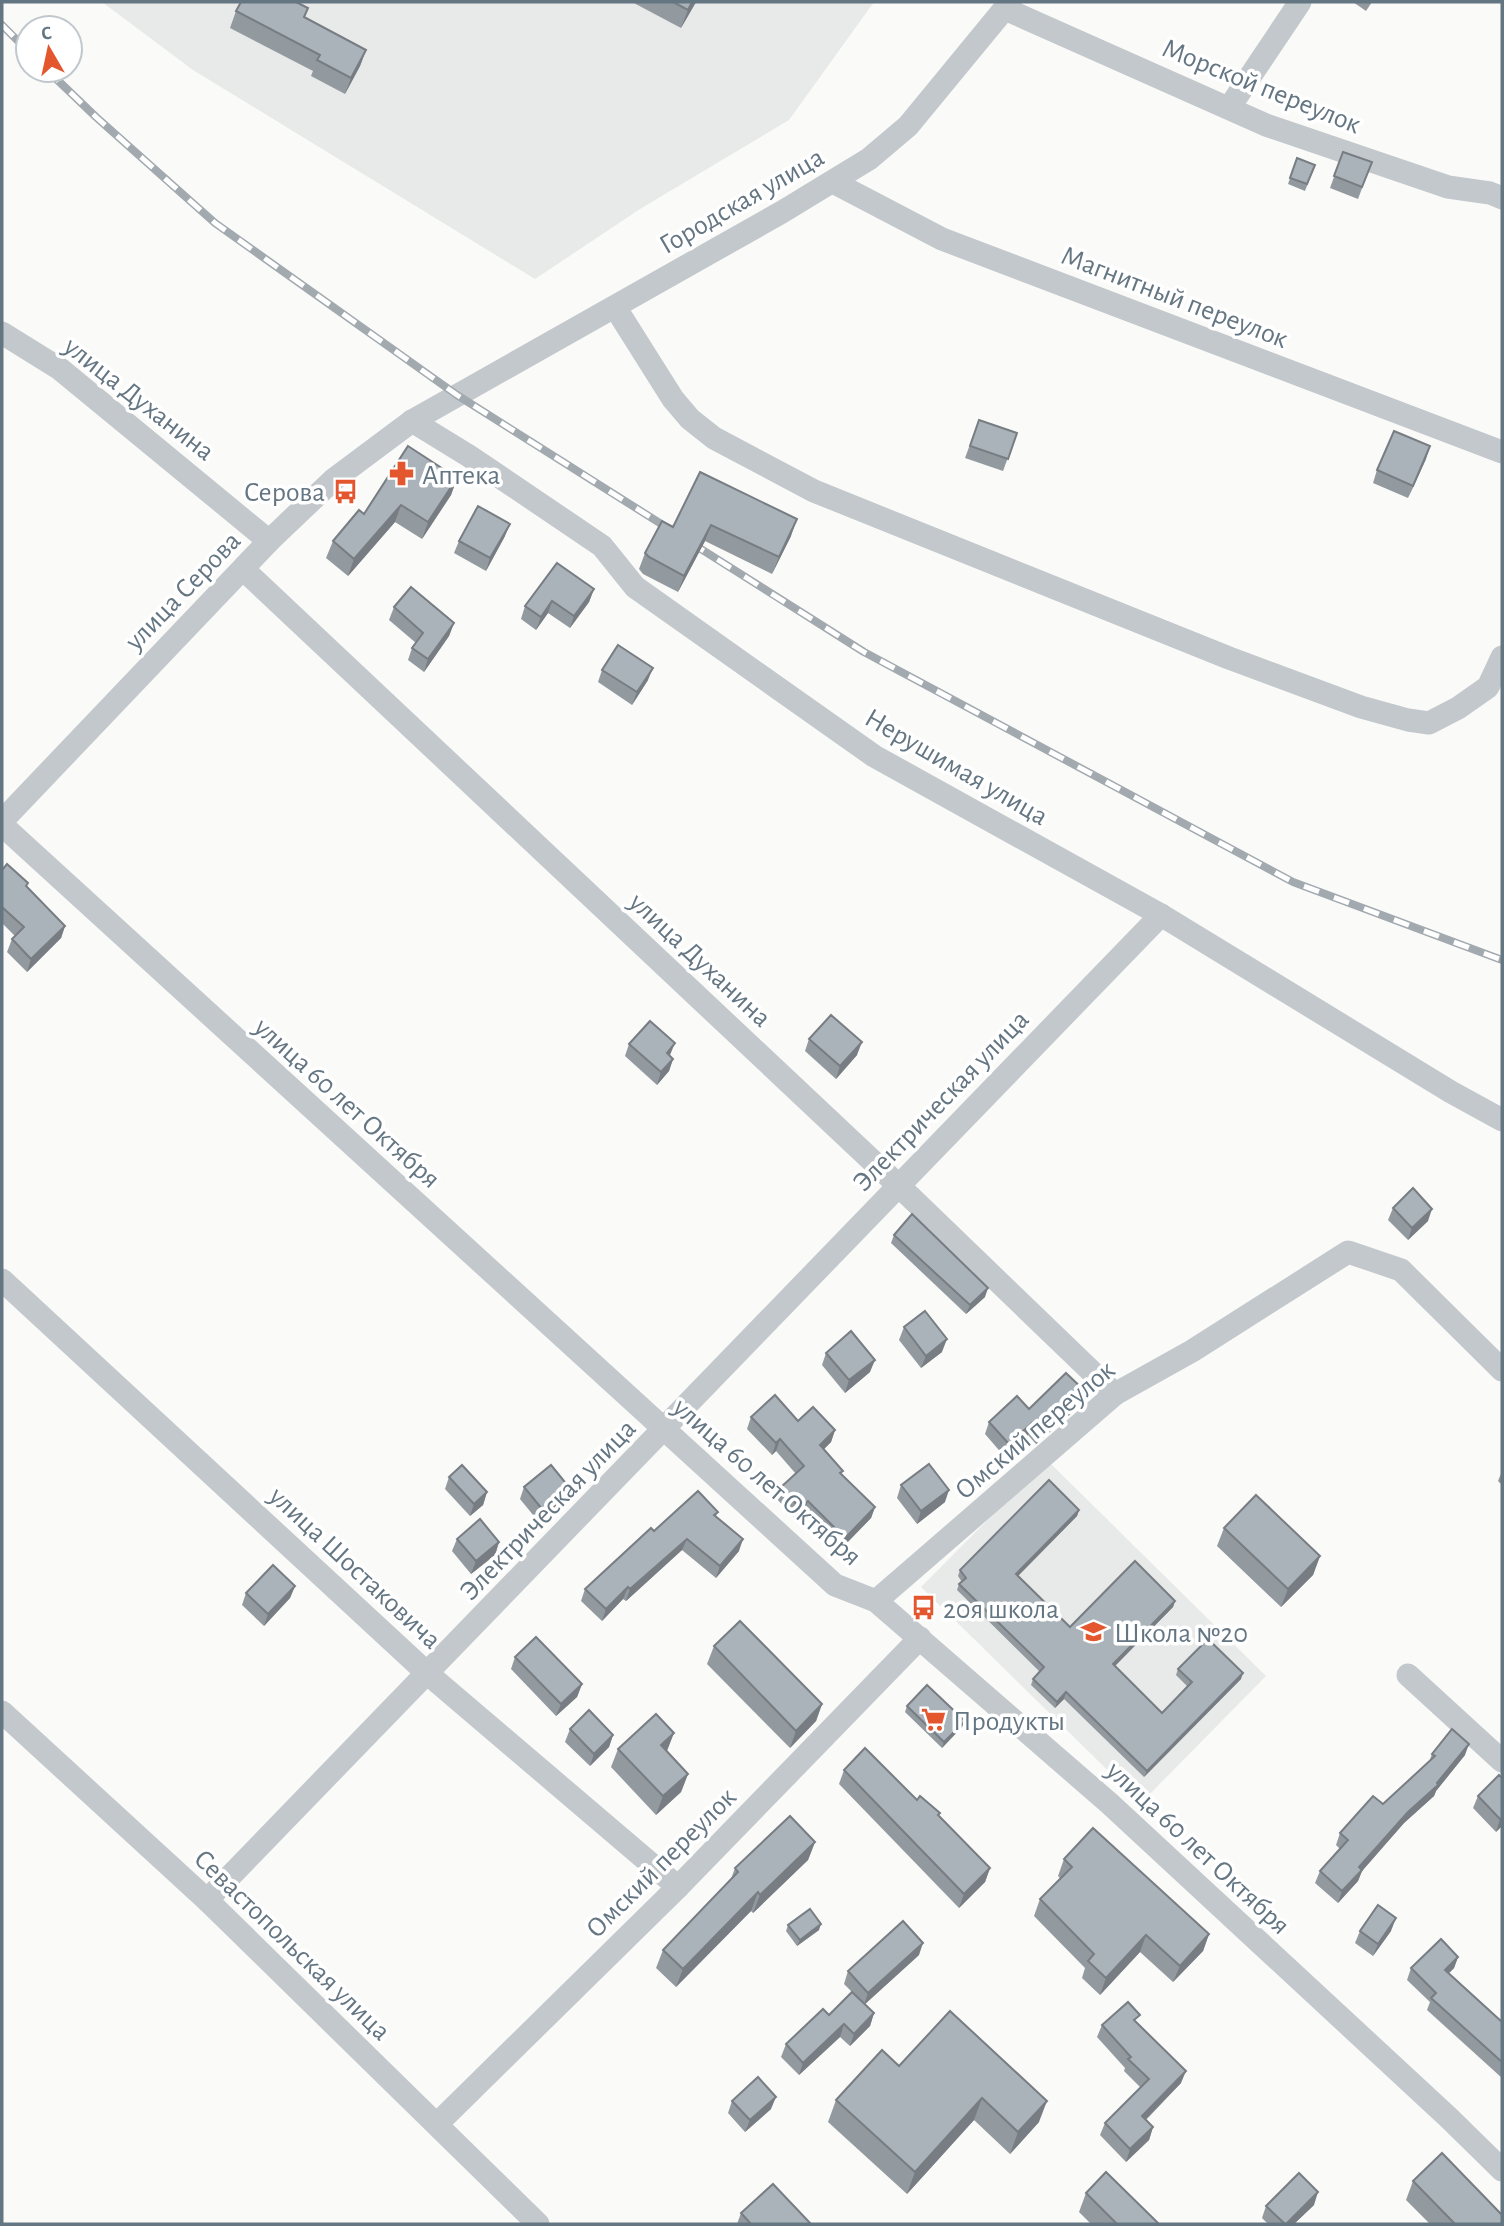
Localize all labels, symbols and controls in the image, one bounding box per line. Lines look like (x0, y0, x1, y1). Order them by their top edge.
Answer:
north arrow (14, 14, 84, 84)
text: С (40, 23, 53, 44)
street label: Морской переулок (1158, 34, 1365, 139)
street label: Городская улица (655, 143, 829, 260)
street label: Магнитный переулок (1057, 242, 1292, 354)
street label: улица Духанина (58, 332, 219, 467)
pharmacy icon: Аптека (388, 460, 416, 488)
place label: Аптека (422, 462, 500, 490)
bus stop icon: Серова (331, 477, 359, 505)
place label: Серова (244, 479, 325, 507)
street label: улица Серова (120, 527, 247, 657)
street label: Нерушимая улица (860, 704, 1052, 832)
street label: улица Духанина (623, 887, 776, 1033)
street label: Электрическая улица (848, 1005, 1035, 1197)
street label: улица 60 лет Октября (248, 1012, 445, 1194)
street label: Омский переулок (950, 1356, 1121, 1505)
street label: улица 60 лет Октября (666, 1393, 866, 1572)
street label: Электрическая улица (455, 1414, 642, 1606)
street label: улица Шостаковича (263, 1481, 446, 1655)
bus stop icon: 20я школа (909, 1594, 937, 1622)
place label: 20я школа (943, 1596, 1059, 1624)
school or university icon: Школа №20 (1080, 1618, 1108, 1646)
place label: Школа №20 (1114, 1620, 1248, 1648)
supermarket icon: Продукты (919, 1706, 947, 1734)
place label: Продукты (953, 1708, 1065, 1736)
street label: улица 60 лет Октября (1100, 1756, 1295, 1940)
street label: Омский переулок (581, 1783, 742, 1944)
street label: Севастопольская улица (188, 1845, 395, 2046)

